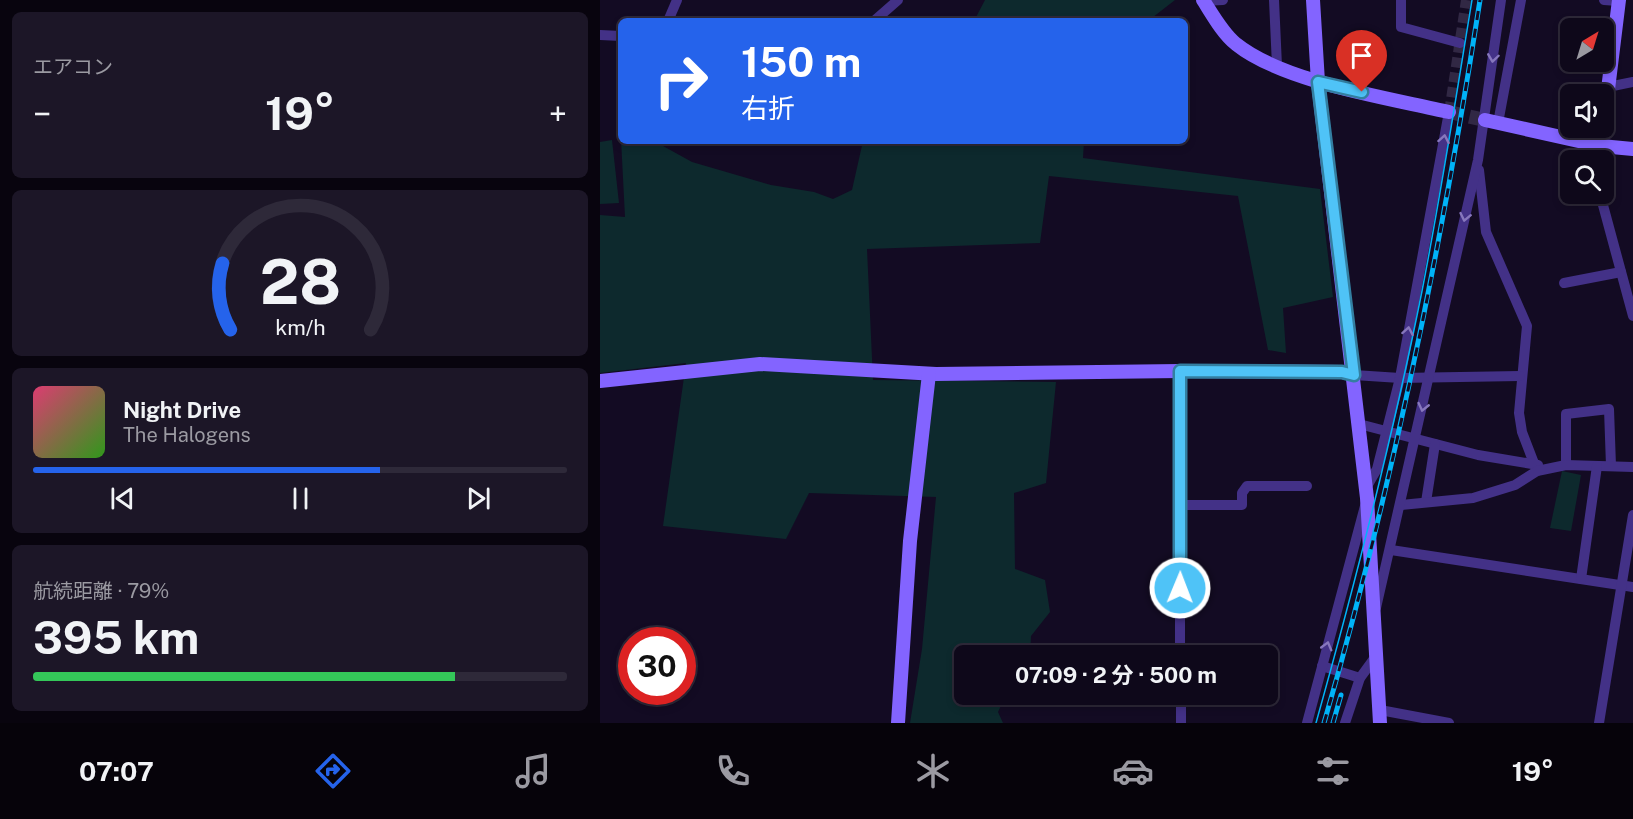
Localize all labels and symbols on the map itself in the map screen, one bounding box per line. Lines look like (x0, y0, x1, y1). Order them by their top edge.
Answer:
north arrow (1560, 18, 1614, 72)
pin (1336, 30, 1387, 92)
one-way arrow (1487, 53, 1500, 63)
one-way arrow (1437, 135, 1450, 145)
one-way arrow (1459, 212, 1472, 222)
one-way arrow (1401, 326, 1414, 336)
one-way arrow (1417, 402, 1430, 412)
position arrow (1148, 556, 1212, 620)
speed limit sign: 30 (618, 627, 696, 705)
one-way arrow (1320, 641, 1333, 651)

